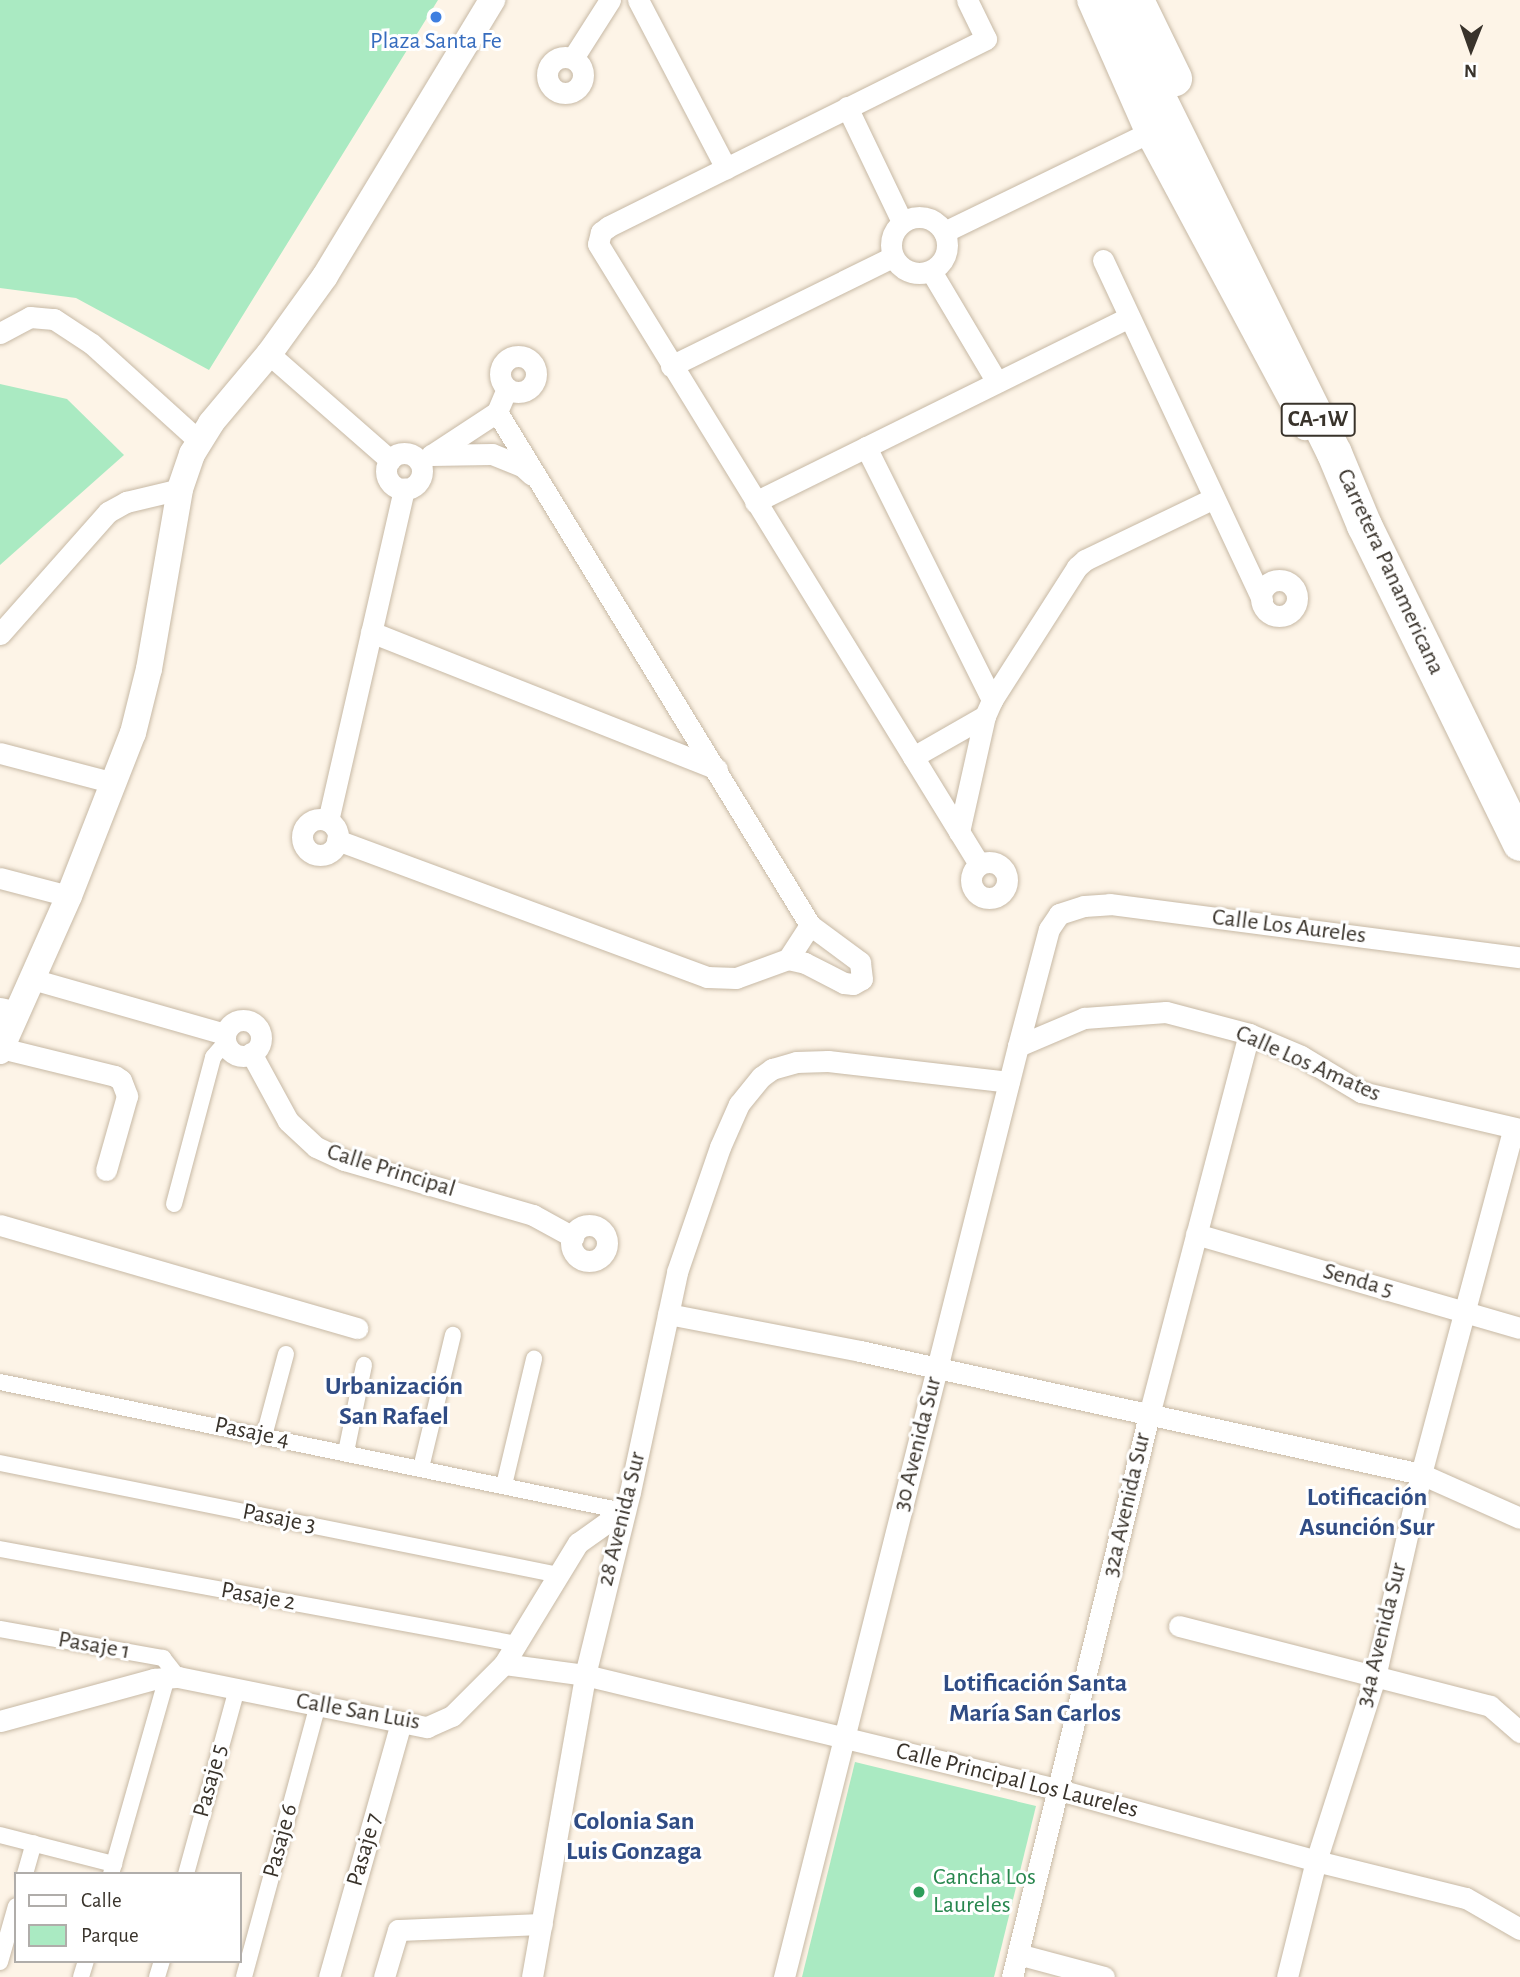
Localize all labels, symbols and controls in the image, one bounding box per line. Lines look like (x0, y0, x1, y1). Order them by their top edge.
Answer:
marker: Plaza Santa Fe (428, 9, 444, 25)
north arrow (1436, 14, 1506, 84)
place label: Plaza Santa Fe (370, 28, 502, 56)
text: N (1464, 61, 1477, 80)
road number: CA-1W (1280, 400, 1356, 440)
street label: Carretera Panamericana (1330, 464, 1450, 680)
street label: Calle Los Aureles (1210, 903, 1368, 951)
street label: Calle Los Amates (1231, 1019, 1385, 1109)
street label: Calle Principal (323, 1138, 459, 1204)
street label: Senda 5 (1320, 1257, 1396, 1305)
district label: Urbanización San Rafael (325, 1371, 463, 1432)
street label: 30 Avenida Sur (887, 1374, 949, 1514)
street label: Pasaje 4 (212, 1411, 292, 1455)
street label: 32a Avenida Sur (1096, 1430, 1158, 1580)
street label: 28 Avenida Sur (591, 1449, 653, 1589)
district label: Lotificación Asunción Sur (1299, 1482, 1435, 1544)
street label: Pasaje 3 (240, 1498, 318, 1540)
street label: 34a Avenida Sur (1350, 1560, 1414, 1710)
street label: Pasaje 2 (218, 1576, 298, 1618)
street label: Pasaje 1 (56, 1626, 132, 1666)
district label: Lotificación Santa María San Carlos (943, 1668, 1127, 1730)
street label: Calle San Luis (294, 1687, 422, 1737)
street label: Calle Principal Los Laureles (893, 1737, 1141, 1825)
street label: Pasaje 5 (187, 1741, 235, 1821)
street label: Pasaje 6 (257, 1801, 305, 1881)
district label: Colonia San Luis Gonzaga (566, 1806, 702, 1868)
street label: Pasaje 7 (341, 1810, 389, 1890)
place label: Cancha Los Laureles (933, 1864, 1036, 1920)
legend (14, 1872, 242, 1963)
marker: Cancha Los Laureles (911, 1884, 927, 1900)
text: Calle (81, 1890, 122, 1911)
text: Parque (81, 1925, 139, 1946)

